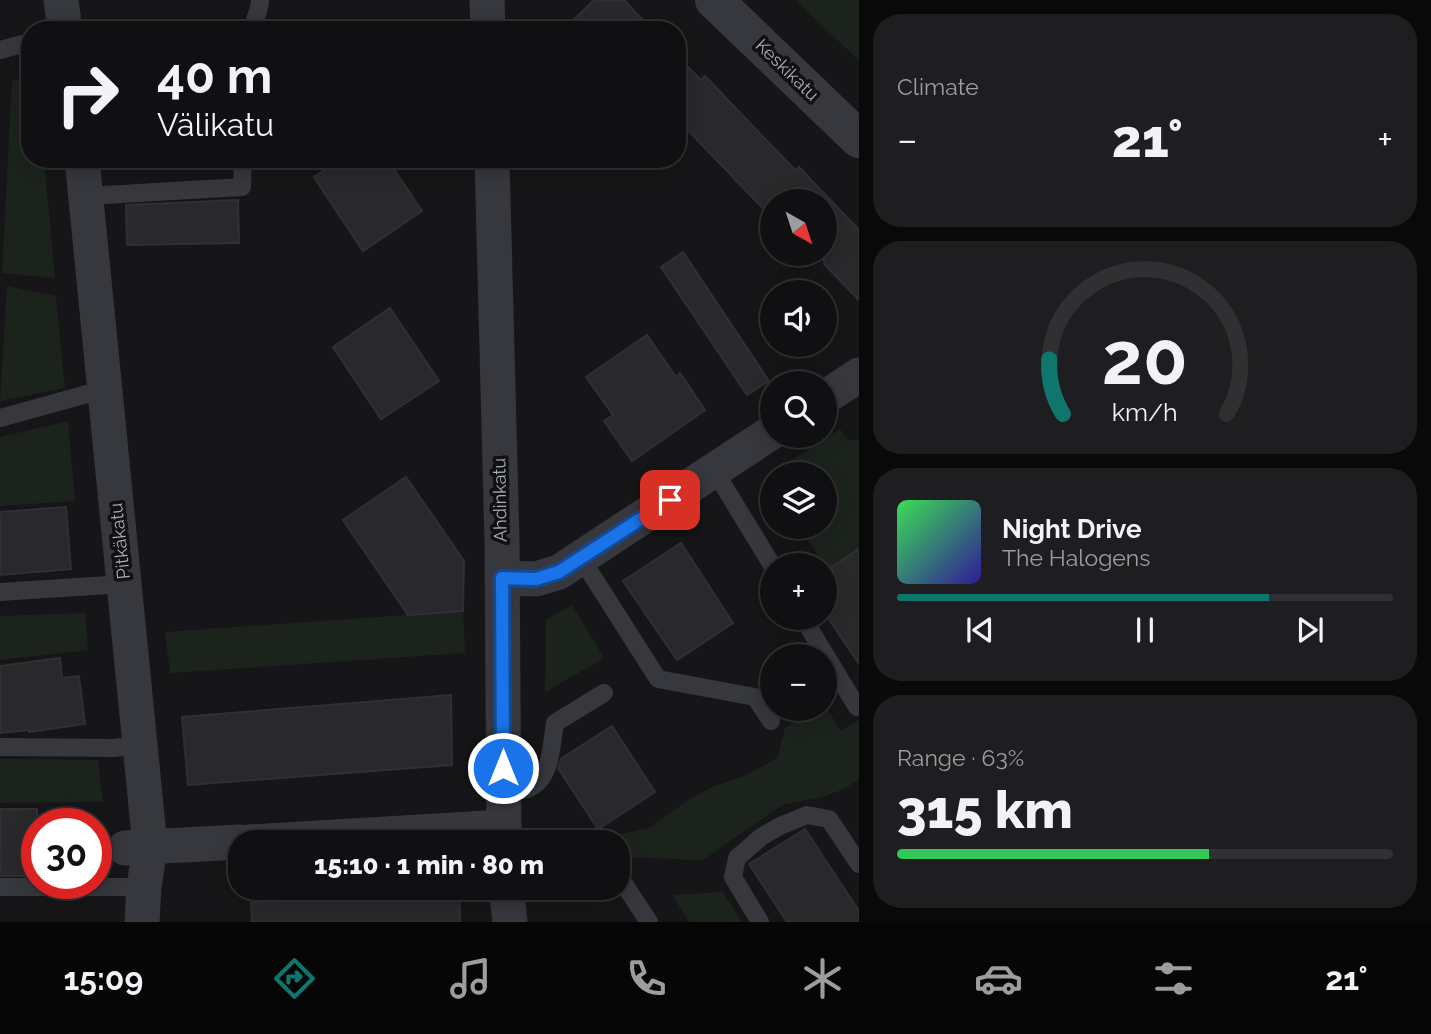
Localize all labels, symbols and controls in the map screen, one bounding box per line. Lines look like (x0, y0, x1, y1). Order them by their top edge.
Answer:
street label: Keskikatu (751, 34, 823, 105)
text: 40 m (157, 47, 272, 104)
icon: right (42, 49, 133, 140)
text: Climate (897, 73, 979, 100)
text: Välikatu (157, 106, 274, 143)
text: 21° (1112, 108, 1183, 169)
text: − (897, 117, 917, 162)
text: + (1377, 117, 1393, 162)
north arrow (760, 189, 836, 266)
map controls (760, 189, 837, 721)
button: sound (760, 280, 837, 357)
text: 20 (1102, 316, 1188, 401)
button: search (760, 371, 837, 448)
text: km/h (1112, 396, 1178, 426)
street label: Ahdinkatu (488, 458, 511, 542)
button: layers (760, 462, 837, 539)
pin (640, 470, 700, 530)
icon: arrive (651, 481, 689, 519)
street label: Pitkäkatu (105, 502, 134, 580)
text: Night Drive (1002, 514, 1141, 544)
text: The Halogens (1002, 544, 1150, 571)
button: + (760, 553, 837, 630)
icon: previous (961, 611, 999, 649)
icon: pause (1126, 611, 1164, 649)
icon: next (1291, 611, 1329, 649)
button: − (760, 644, 837, 721)
position arrow (466, 731, 540, 805)
text: Range · 63% (897, 744, 1024, 771)
text: 315 km (897, 779, 1073, 840)
speed limit sign: 30 (21, 808, 112, 899)
text: 15:10 · 1 min · 80 m (314, 850, 544, 880)
icon: directions (270, 954, 319, 1003)
icon: music (446, 954, 495, 1003)
icon: phone (622, 954, 671, 1003)
icon: climate (798, 954, 847, 1003)
icon: car (974, 954, 1023, 1003)
icon: filters (1149, 954, 1198, 1003)
text: 15:09 (63, 960, 143, 997)
text: 21° (1325, 960, 1368, 997)

